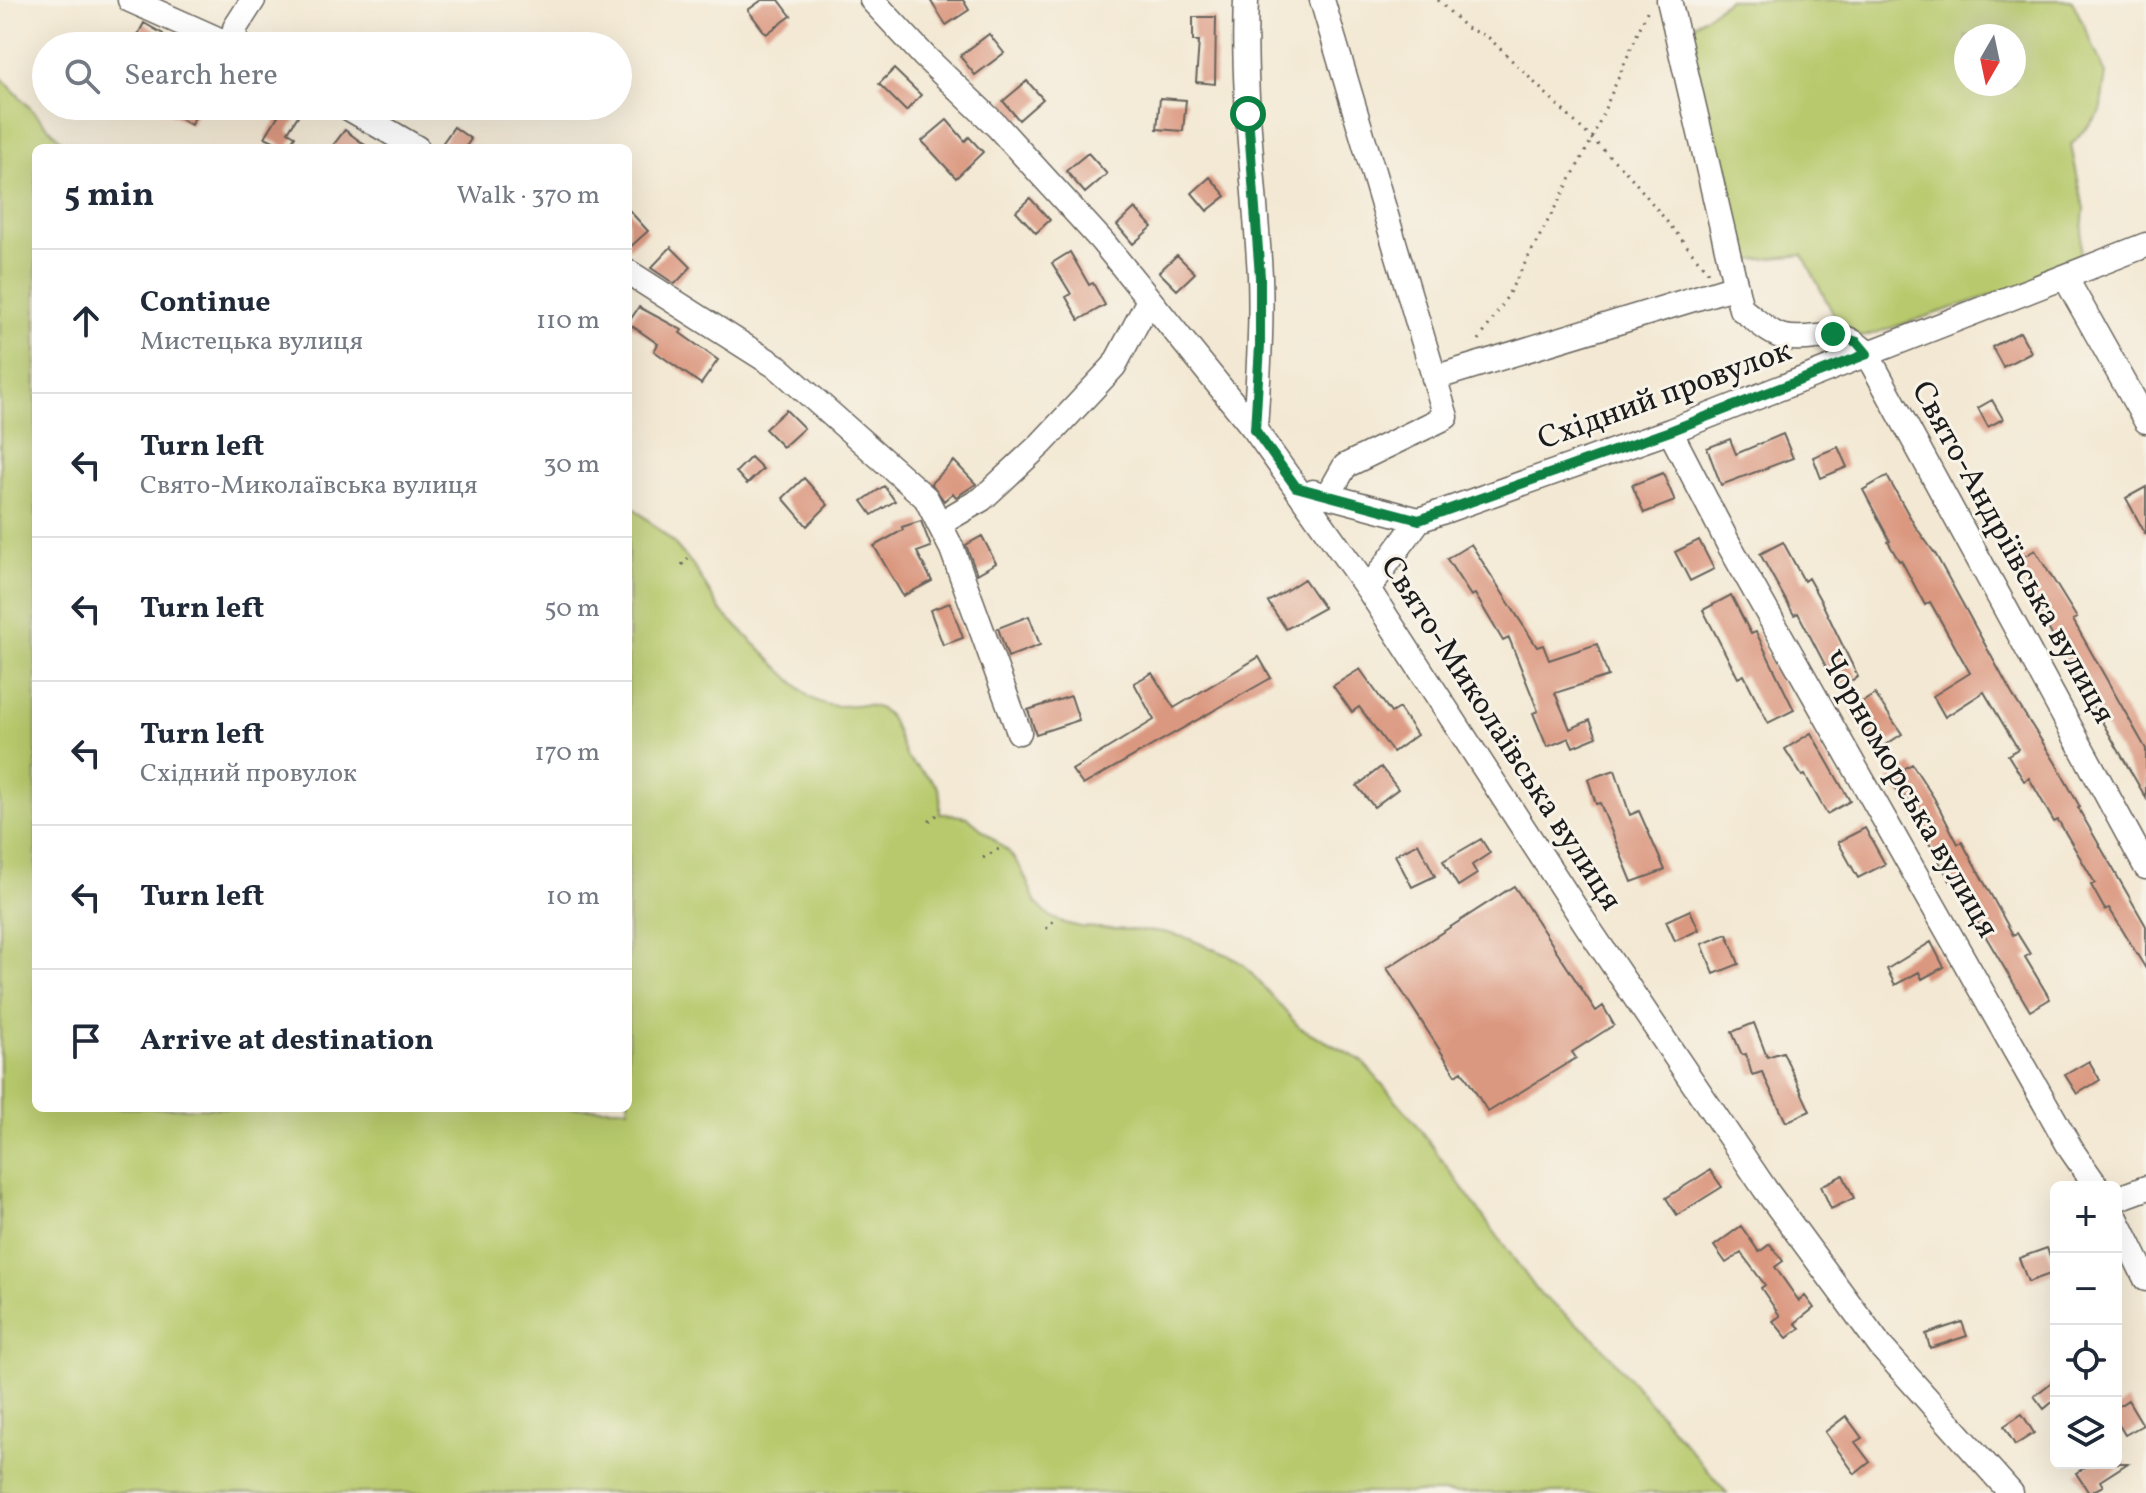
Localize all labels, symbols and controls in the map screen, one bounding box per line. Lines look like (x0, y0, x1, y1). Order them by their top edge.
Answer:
north arrow (1954, 24, 2026, 96)
search box (32, 32, 632, 120)
icon: search (60, 54, 104, 98)
text: Search here (124, 55, 278, 97)
route start (1230, 96, 1266, 132)
text: 5 min (64, 173, 154, 220)
text: Walk · 370 m (457, 178, 600, 214)
text: Continue (140, 282, 271, 324)
icon: ahead (64, 299, 108, 343)
text: 110 m (536, 303, 600, 339)
route end (1815, 316, 1851, 352)
text: Мистецька вулиця (140, 324, 363, 360)
street label: Східний провулок (1532, 330, 1798, 462)
street label: Свято-Андріївська вулиця (1899, 374, 2125, 732)
text: Turn left (140, 426, 264, 468)
icon: left (64, 443, 108, 487)
text: 30 m (543, 447, 600, 483)
text: Свято-Миколаївська вулиця (140, 468, 477, 504)
street label: Свято-Миколаївська вулиця (1368, 548, 1632, 920)
icon: left (64, 587, 108, 631)
text: Turn left (140, 588, 264, 630)
text: 50 m (544, 591, 600, 627)
street label: Чорноморська вулиця (1808, 643, 2008, 947)
text: Turn left (140, 714, 264, 756)
icon: left (64, 731, 108, 775)
text: 170 m (535, 735, 600, 771)
text: Східний провулок (140, 756, 357, 792)
icon: left (64, 875, 108, 919)
text: Turn left (140, 876, 264, 918)
text: 10 m (546, 879, 600, 915)
icon: arrive (64, 1019, 108, 1063)
text: Arrive at destination (140, 1020, 434, 1062)
map controls (2050, 1181, 2122, 1469)
button: + (2050, 1181, 2122, 1253)
button: − (2050, 1253, 2122, 1325)
button: locate (2050, 1325, 2122, 1397)
button: layers (2050, 1397, 2122, 1469)

